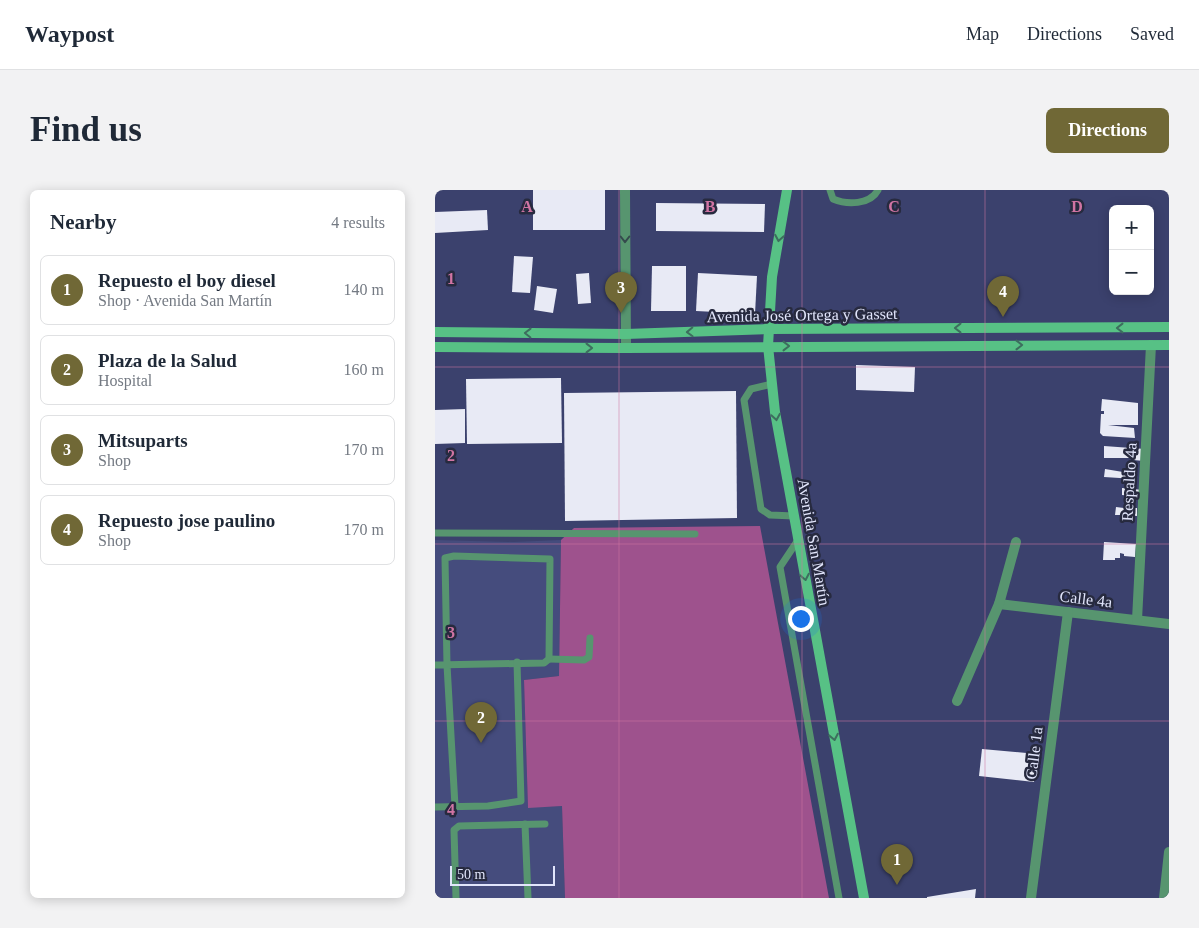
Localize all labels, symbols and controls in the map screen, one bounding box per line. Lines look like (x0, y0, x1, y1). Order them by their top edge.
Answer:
text: Waypost (25, 21, 114, 47)
text: Map (966, 24, 999, 44)
text: Directions (1027, 24, 1102, 44)
text: Saved (1130, 24, 1174, 44)
button: Directions (1046, 108, 1169, 153)
text: Find us (30, 110, 142, 149)
text: A (521, 198, 533, 215)
text: B (705, 198, 716, 215)
text: C (888, 198, 900, 215)
text: D (1071, 198, 1083, 215)
map controls (1109, 205, 1154, 295)
button: + (1109, 205, 1154, 250)
text: Nearby (50, 210, 117, 234)
text: 4 results (331, 214, 385, 231)
one-way arrow (775, 234, 785, 242)
one-way arrow (620, 235, 630, 243)
button: − (1109, 250, 1154, 295)
text: Repuesto el boy diesel (98, 270, 276, 291)
text: 1 (447, 270, 455, 287)
pin: 3 (605, 272, 637, 313)
pin: 4 (987, 276, 1019, 317)
text: 1 (63, 281, 71, 298)
text: 140 m (344, 281, 384, 298)
text: Shop · Avenida San Martín (98, 292, 272, 309)
street label: Avenida José Ortega y Gasset (706, 305, 898, 326)
one-way arrow (954, 323, 962, 333)
one-way arrow (1116, 323, 1124, 333)
one-way arrow (686, 326, 694, 337)
one-way arrow (524, 328, 532, 338)
one-way arrow (1015, 340, 1023, 350)
one-way arrow (782, 341, 790, 351)
one-way arrow (585, 343, 593, 353)
text: Plaza de la Salud (98, 350, 237, 371)
text: 2 (63, 361, 71, 378)
text: 160 m (344, 361, 384, 378)
text: Hospital (98, 372, 152, 389)
one-way arrow (770, 413, 780, 421)
text: Mitsuparts (98, 430, 188, 451)
text: 3 (63, 441, 71, 458)
text: 170 m (344, 441, 384, 458)
street label: Respaldo 4a (1118, 442, 1141, 522)
text: 2 (447, 447, 455, 464)
text: Shop (98, 452, 131, 469)
street label: Avenida San Martín (794, 477, 834, 607)
text: Repuesto jose paulino (98, 510, 275, 531)
text: 4 (63, 521, 71, 538)
text: 170 m (344, 521, 384, 538)
text: Shop (98, 532, 131, 549)
one-way arrow (799, 572, 809, 581)
street label: Calle 4a (1059, 587, 1113, 611)
your location (788, 606, 814, 632)
text: 3 (447, 624, 455, 641)
pin: 2 (465, 702, 497, 743)
street label: Calle 1a (1022, 726, 1046, 780)
one-way arrow (829, 732, 839, 741)
text: 4 (447, 801, 455, 818)
pin: 1 (881, 844, 913, 885)
scale bar (450, 863, 555, 886)
text: 50 m (457, 867, 485, 882)

